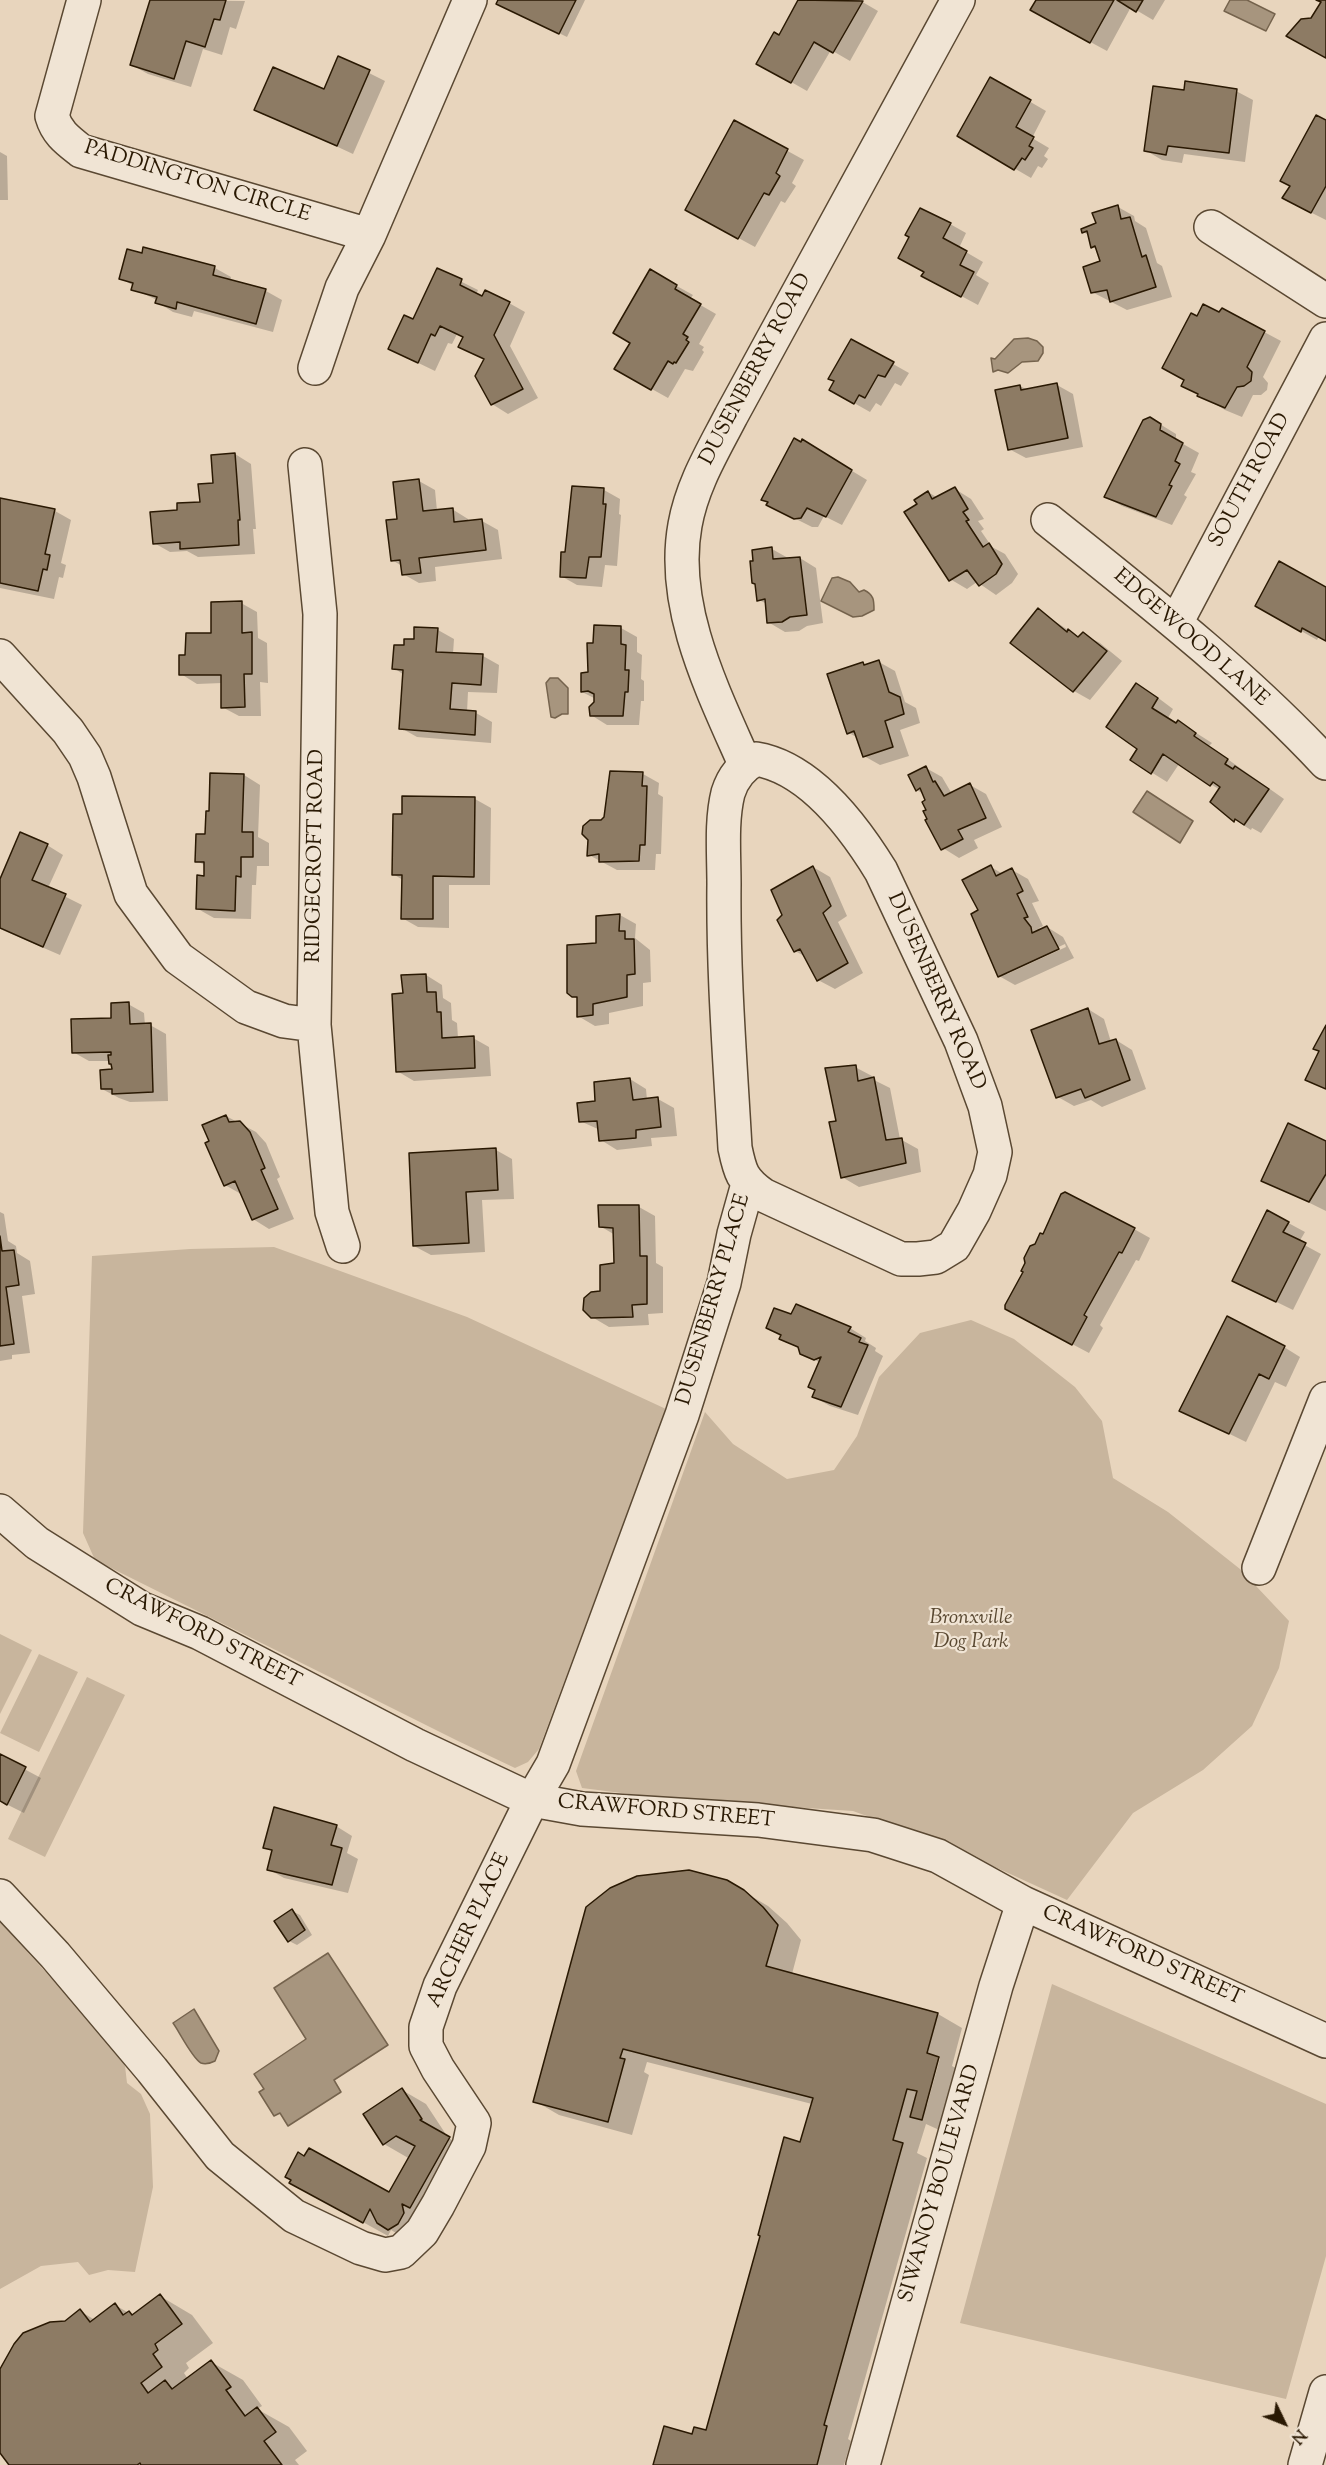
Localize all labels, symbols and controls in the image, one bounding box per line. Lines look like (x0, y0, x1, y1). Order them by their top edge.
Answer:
street label: PADDINGTON CIRCLE (81, 137, 313, 229)
street label: DUSENBERRY ROAD (696, 270, 818, 470)
street label: SOUTH ROAD (1205, 410, 1297, 552)
street label: EDGEWOOD LANE (1107, 565, 1273, 713)
street label: RIDGECROFT ROAD (303, 749, 331, 963)
street label: DUSENBERRY ROAD (880, 889, 990, 1095)
street label: DUSENBERRY PLACE (673, 1191, 757, 1409)
street label: CRAWFORD STREET (99, 1574, 305, 1696)
park label: Bronxville Dog Park (929, 1606, 1013, 1656)
street label: CRAWFORD STREET (556, 1791, 776, 1835)
street label: ARCHER PLACE (423, 1850, 517, 2012)
street label: CRAWFORD STREET (1037, 1901, 1247, 2013)
street label: SIWANOY BOULEVARD (895, 2062, 987, 2306)
north arrow (1254, 2393, 1314, 2453)
text: N (1285, 2423, 1310, 2448)

